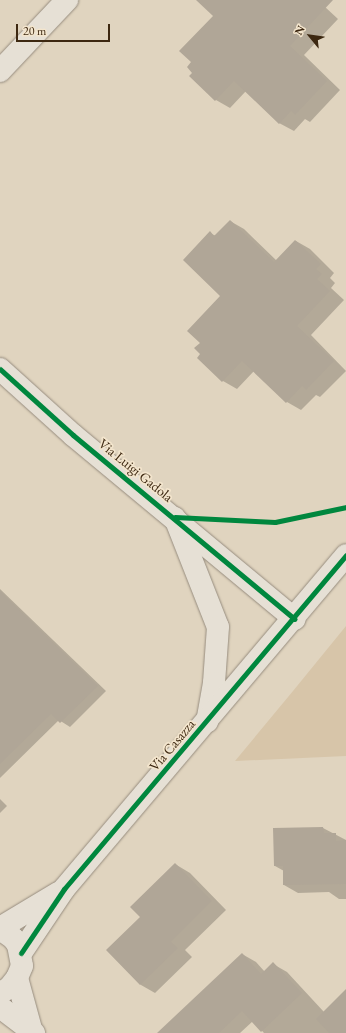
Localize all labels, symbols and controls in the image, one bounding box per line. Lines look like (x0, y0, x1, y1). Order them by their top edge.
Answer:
scale bar (18, 16, 112, 42)
north arrow (290, 16, 330, 56)
text: 20 m (23, 23, 46, 39)
text: N (291, 23, 308, 37)
street label: Via Luigi Gadola (95, 435, 177, 505)
street label: Via Casazza (145, 716, 199, 774)

